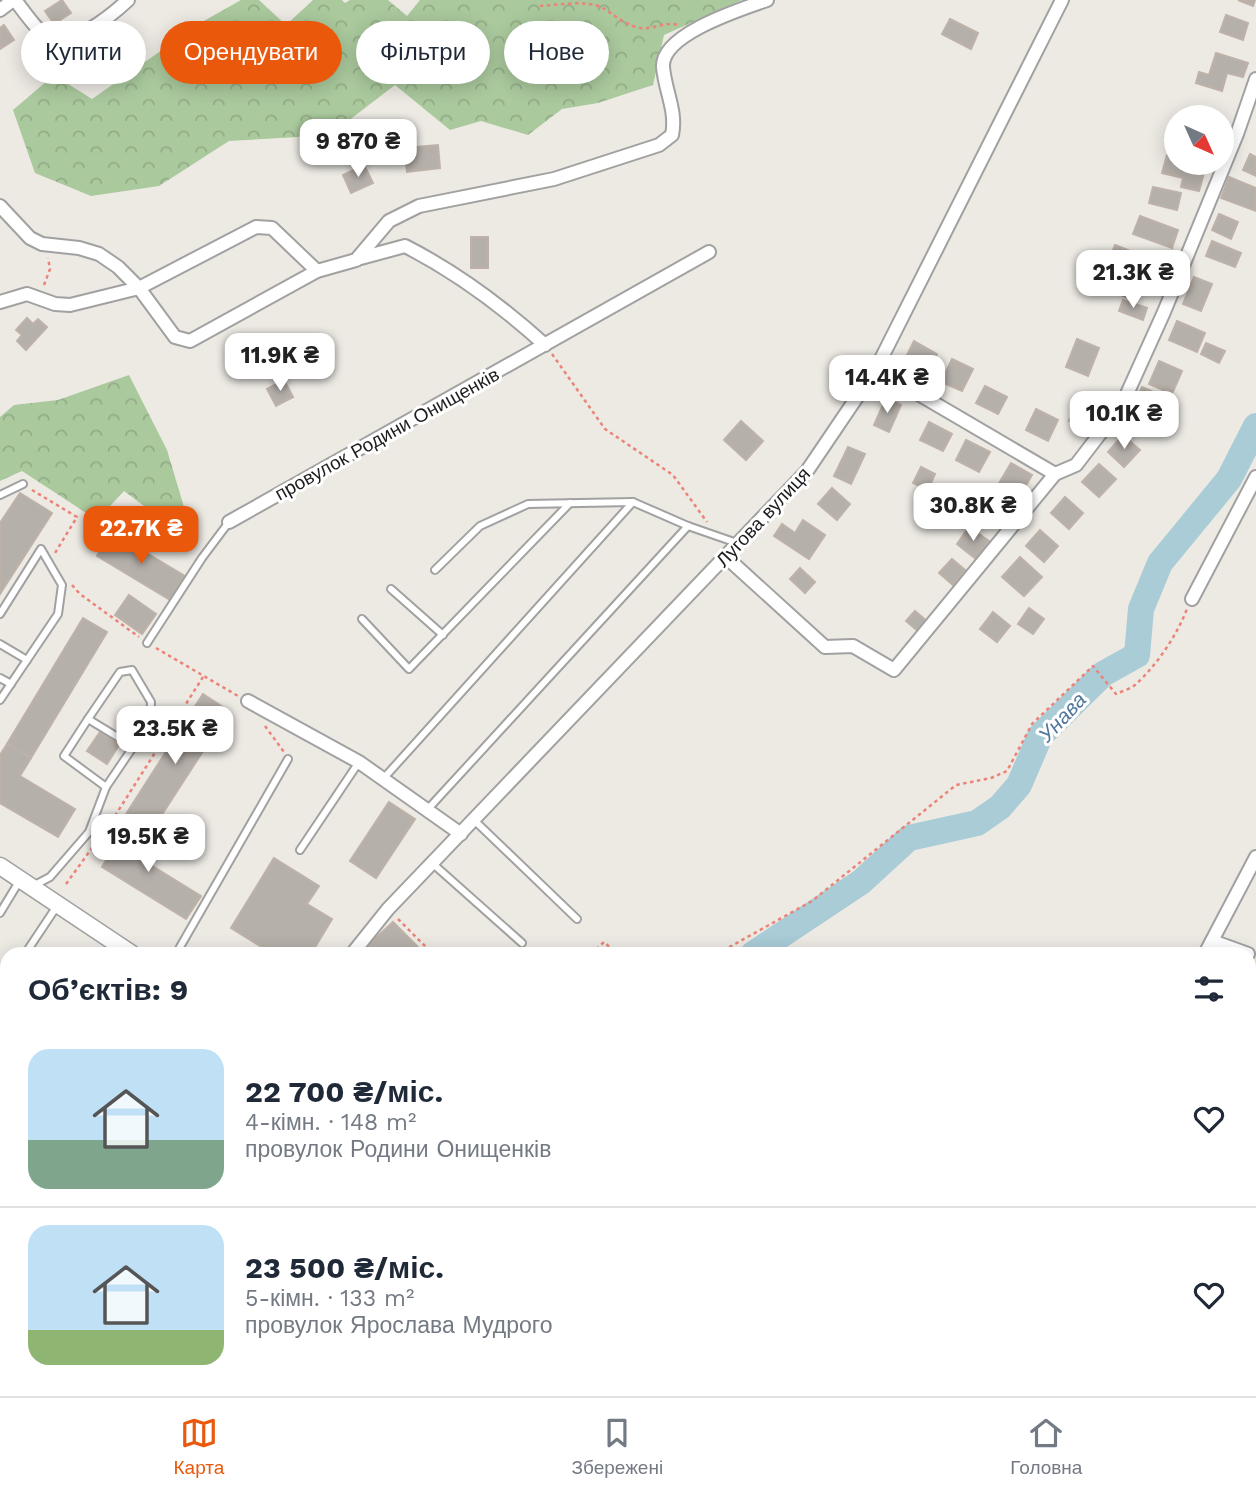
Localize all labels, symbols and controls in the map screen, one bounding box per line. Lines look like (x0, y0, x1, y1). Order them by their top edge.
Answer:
chip: Купити (21, 21, 146, 84)
chip: Орендувати (160, 21, 342, 84)
chip: Фільтри (356, 21, 490, 84)
chip: Нове (504, 21, 609, 84)
north arrow (1164, 105, 1234, 175)
map controls (1164, 105, 1234, 175)
pin: 9 870 ₴ (293, 120, 423, 179)
text: 9 870 ₴ (316, 128, 400, 155)
pin: 21.3K ₴ (1068, 250, 1198, 310)
text: 21.3K ₴ (1092, 259, 1174, 286)
pin: 11.9K ₴ (215, 334, 345, 393)
text: 11.9K ₴ (241, 342, 319, 369)
pin: 14.4K ₴ (822, 356, 952, 415)
street label: провулок Родини Онищенків (271, 363, 503, 505)
text: 14.4K ₴ (845, 364, 929, 391)
pin: 10.1K ₴ (1059, 392, 1189, 451)
text: 10.1K ₴ (1086, 400, 1162, 427)
street label: Лугова вулиця (711, 462, 815, 572)
pin: 30.8K ₴ (908, 484, 1038, 543)
text: 30.8K ₴ (929, 492, 1017, 519)
pin: 22.7K ₴ (76, 506, 206, 566)
text: 22.7K ₴ (99, 515, 183, 542)
water label: Унава (1032, 687, 1091, 748)
pin: 23.5K ₴ (110, 706, 240, 766)
text: 23.5K ₴ (132, 715, 218, 742)
pin: 19.5K ₴ (83, 814, 213, 874)
text: 19.5K ₴ (107, 823, 189, 850)
icon: filters (1190, 970, 1228, 1008)
text: Об’єктів: 9 (28, 972, 188, 1007)
text: 22 700 ₴/міс. (245, 1074, 443, 1109)
icon: home (84, 1077, 168, 1161)
icon: heart (1190, 1100, 1228, 1138)
text: 4-кімн. · 148 m² (245, 1109, 416, 1136)
text: провулок Родини Онищенків (245, 1136, 551, 1163)
text: 23 500 ₴/міс. (245, 1250, 444, 1285)
icon: home (84, 1253, 168, 1337)
icon: heart (1190, 1276, 1228, 1314)
text: 5-кімн. · 133 m² (245, 1285, 414, 1312)
text: провулок Ярослава Мудрого (245, 1312, 552, 1339)
tab: Карта (174, 1414, 224, 1479)
tab: Збережені (572, 1414, 663, 1479)
tab: Головна (1010, 1414, 1082, 1479)

